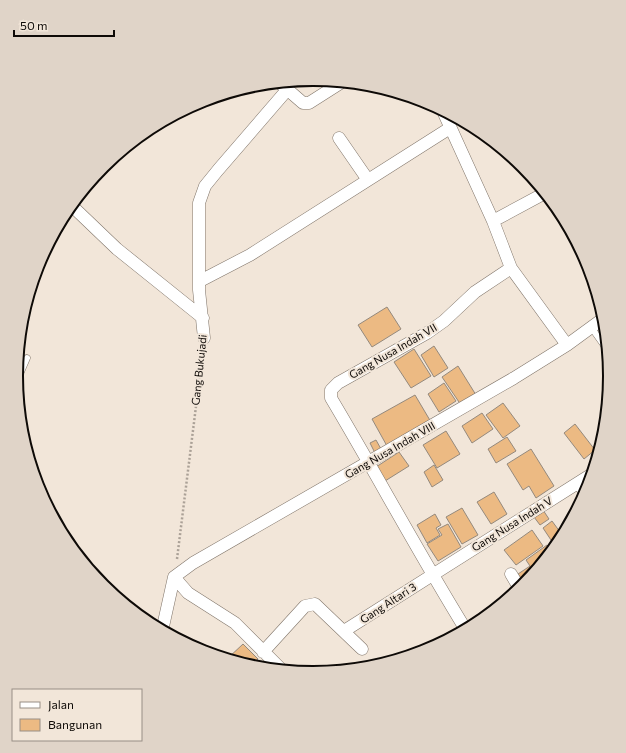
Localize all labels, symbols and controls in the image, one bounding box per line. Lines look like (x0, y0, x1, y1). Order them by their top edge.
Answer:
scale bar (14, 12, 114, 38)
text: 50 m (20, 18, 48, 32)
street label: Gang Nusa Indah VII (347, 320, 439, 381)
street label: Gang Bukujadi (188, 334, 209, 406)
street label: Gang Nusa Indah VIII (342, 418, 437, 481)
street label: Gang Nusa Indah V (469, 493, 555, 554)
street label: Gang Altari 3 (357, 580, 418, 626)
legend (12, 689, 142, 741)
text: Jalan (48, 697, 74, 712)
text: Bangunan (48, 717, 102, 731)

